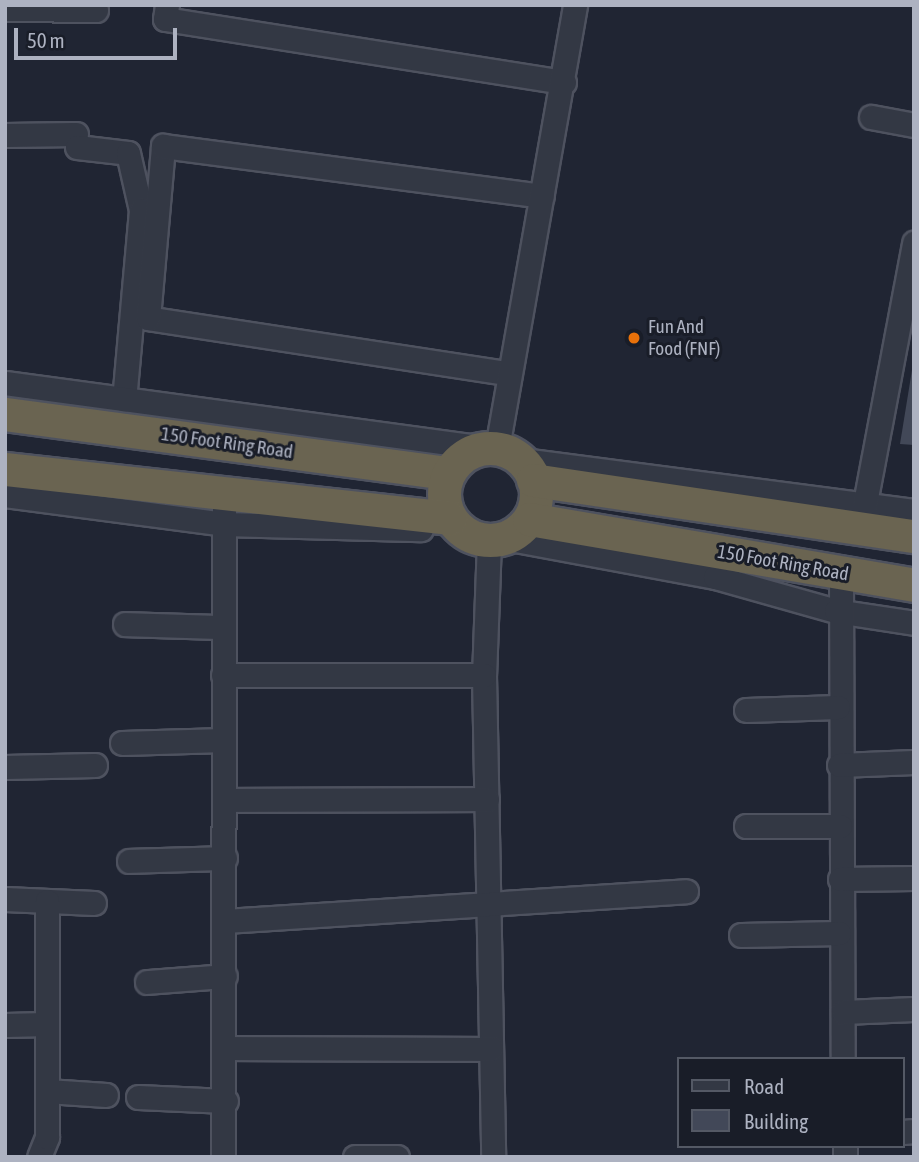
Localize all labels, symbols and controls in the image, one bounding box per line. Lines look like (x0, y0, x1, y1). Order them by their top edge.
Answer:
scale bar (18, 14, 180, 58)
text: 50 m (27, 28, 65, 52)
place label: Fun And Food (FNF) (648, 316, 720, 360)
marker: Fun And Food (FNF) (626, 330, 642, 346)
street label: 150 Foot Ring Road (160, 422, 294, 464)
street label: 150 Foot Ring Road (716, 540, 850, 586)
legend (678, 1057, 905, 1148)
text: Road (744, 1074, 784, 1098)
text: Building (744, 1109, 808, 1133)

